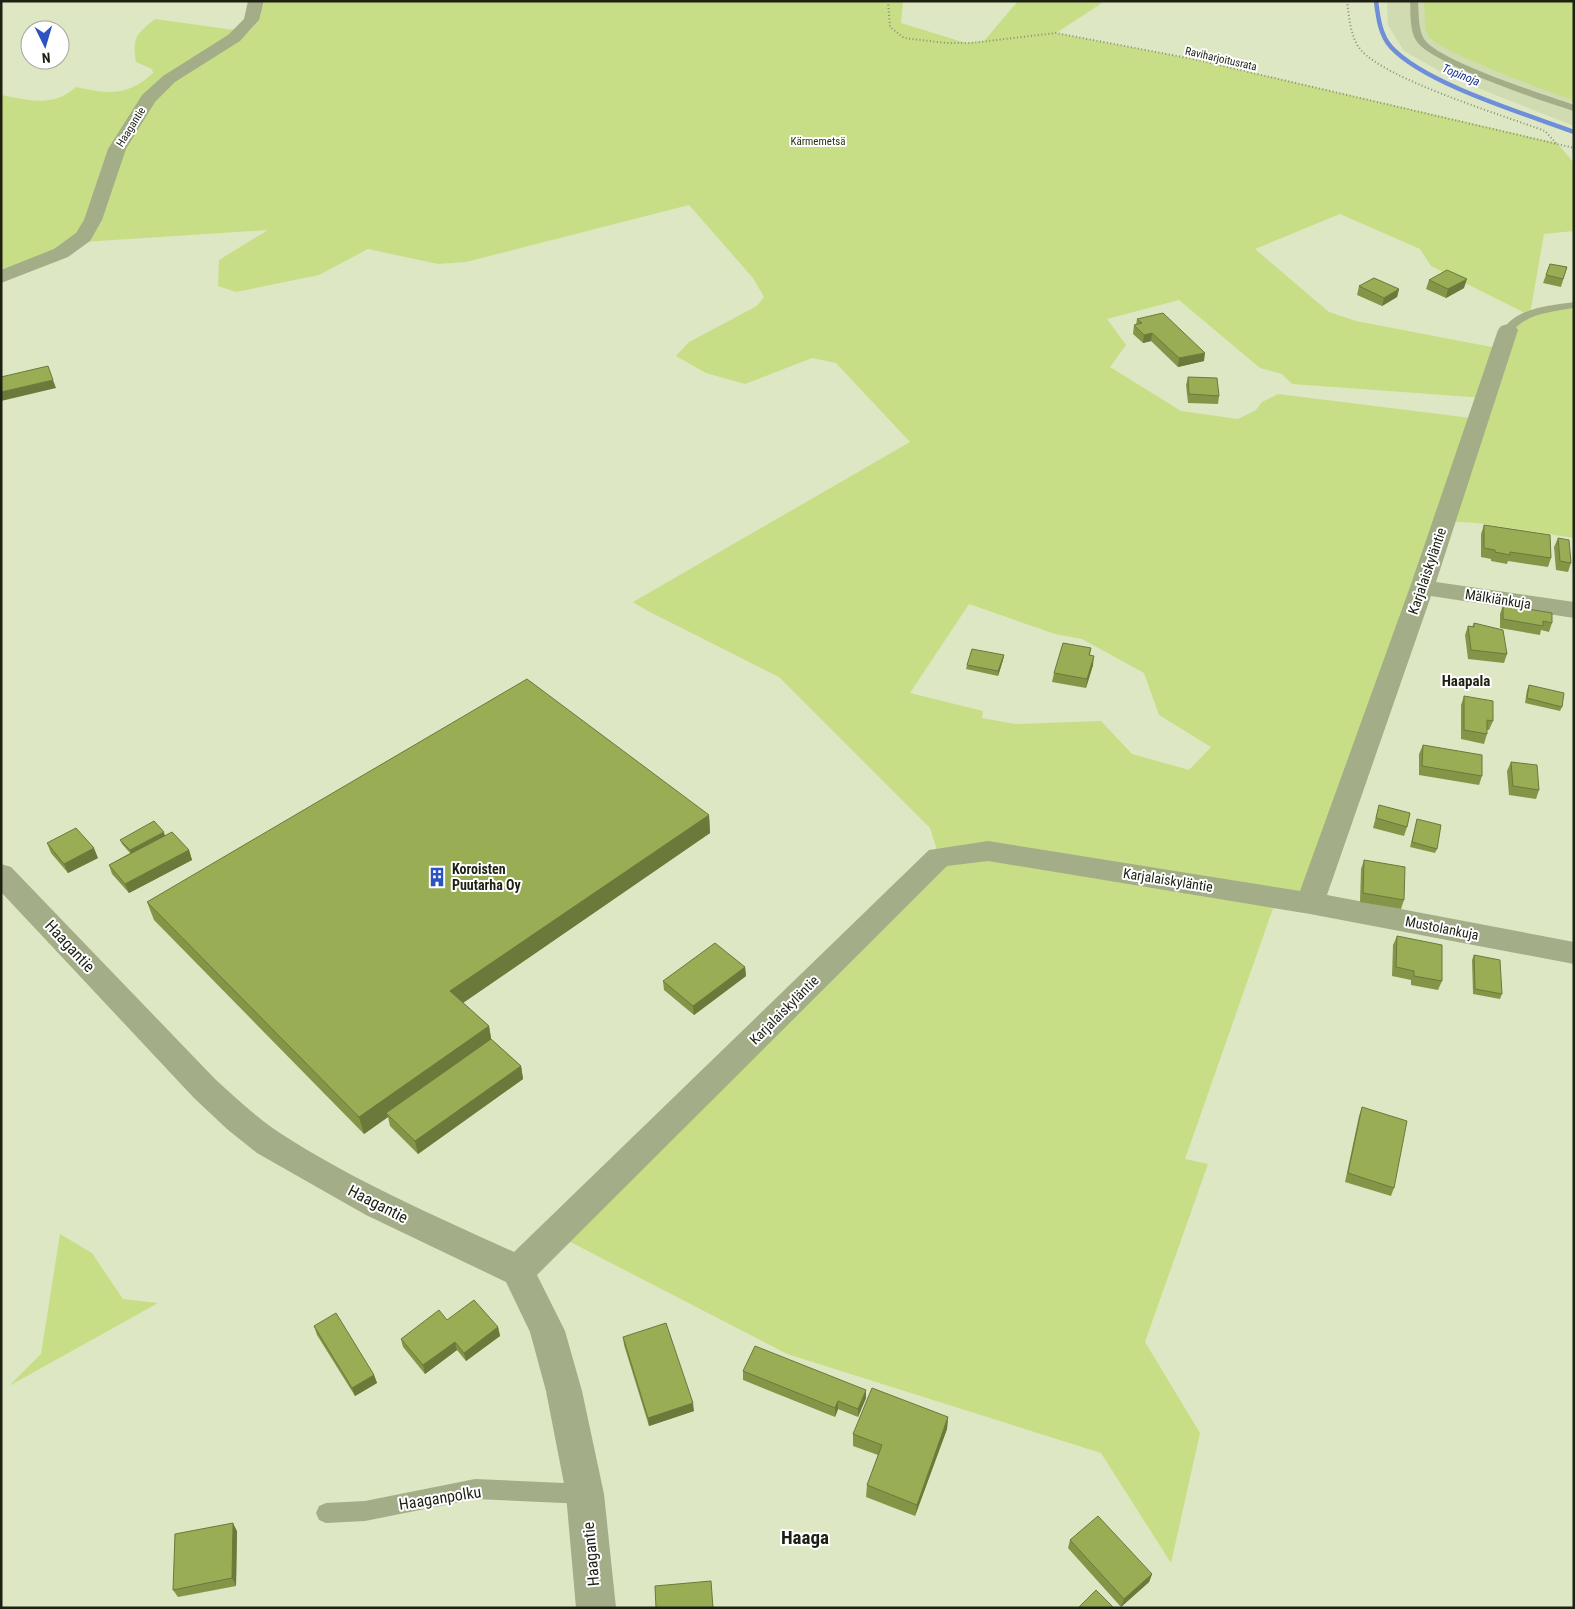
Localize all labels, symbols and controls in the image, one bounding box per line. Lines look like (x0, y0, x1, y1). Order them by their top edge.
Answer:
north arrow (20, 20, 70, 70)
street label: Raviharjoitusrata (1184, 44, 1258, 74)
text: N (41, 50, 51, 66)
water label: Topinoja (1440, 61, 1482, 89)
street label: Haagantie (114, 105, 148, 149)
park label: Kärmemetsä (790, 135, 846, 148)
street label: Karjalaiskyläntie (1405, 525, 1449, 617)
street label: Mälkiänkuja (1464, 586, 1532, 612)
district label: Haapala (1442, 672, 1490, 690)
place label: Koroisten Puutarha Oy (452, 861, 521, 893)
street label: Karjalaiskyläntie (1122, 865, 1214, 895)
building icon: Koroisten Puutarha Oy (426, 866, 448, 888)
street label: Mustolankuja (1404, 913, 1480, 943)
street label: Haagantie (41, 916, 99, 976)
street label: Karjalaiskyläntie (746, 972, 822, 1048)
street label: Haagantie (345, 1181, 411, 1227)
street label: Haaganpolku (397, 1482, 483, 1514)
street label: Haagantie (579, 1521, 603, 1587)
district label: Haaga (781, 1526, 829, 1549)

